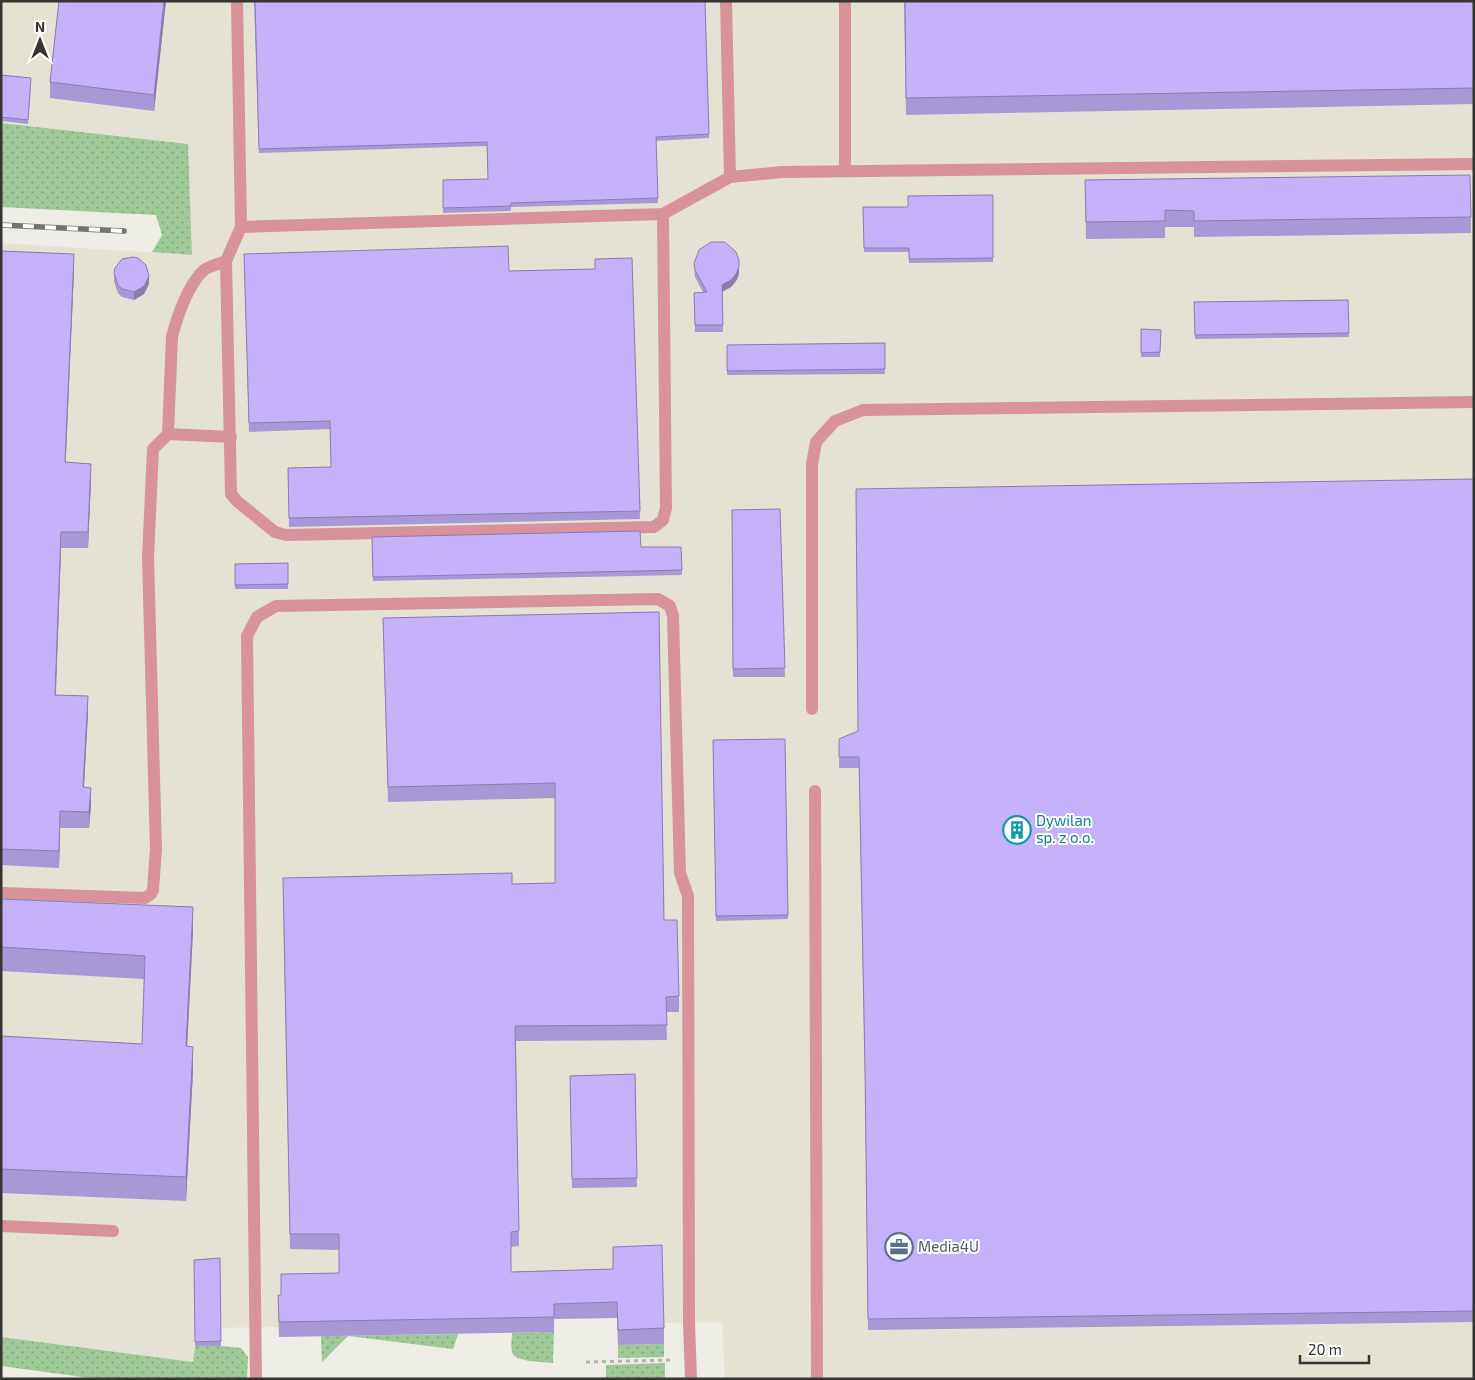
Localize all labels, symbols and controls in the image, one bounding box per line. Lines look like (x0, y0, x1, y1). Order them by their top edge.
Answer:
north arrow (15, 15, 65, 65)
text: N (35, 18, 45, 35)
place label: Dywilan sp. z o.o. (1036, 811, 1094, 846)
building icon: Dywilan sp. z o.o. (1002, 815, 1032, 845)
office icon: Media4U (884, 1232, 914, 1262)
place label: Media4U (918, 1237, 979, 1255)
scale bar (1300, 1332, 1369, 1364)
text: 20 m (1308, 1340, 1342, 1358)

